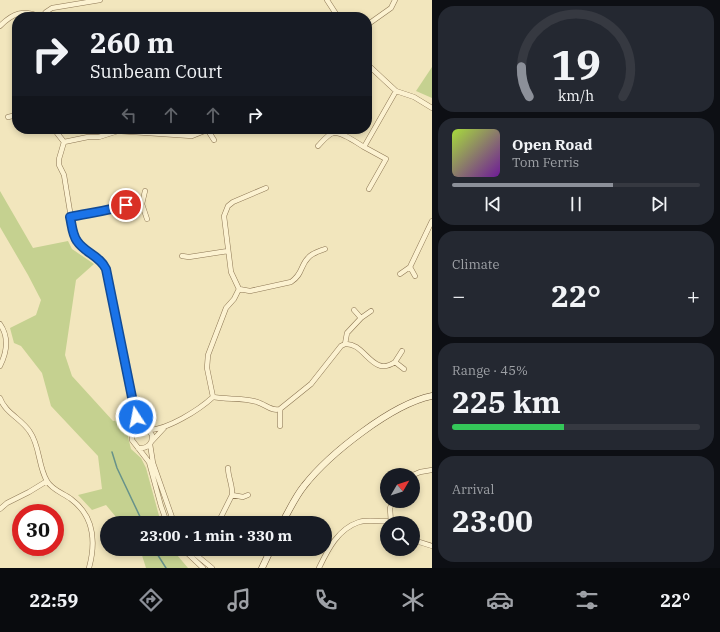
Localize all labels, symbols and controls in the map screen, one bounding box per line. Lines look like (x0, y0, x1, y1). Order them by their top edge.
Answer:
text: 260 m (90, 24, 174, 61)
icon: right (24, 28, 76, 80)
text: 19 (551, 37, 601, 91)
text: Sunbeam Court (90, 60, 222, 83)
text: km/h (558, 86, 594, 105)
icon: left (118, 104, 140, 126)
icon: ahead (160, 104, 182, 126)
icon: ahead (202, 104, 224, 126)
icon: right (244, 104, 266, 126)
text: Open Road (512, 135, 592, 154)
text: Tom Ferris (512, 154, 579, 171)
pin (109, 188, 143, 222)
icon: previous (482, 193, 504, 215)
icon: pause (565, 193, 587, 215)
icon: next (648, 193, 670, 215)
icon: arrive (115, 194, 137, 216)
text: Climate (452, 256, 499, 273)
text: 22° (551, 276, 601, 315)
text: − (452, 281, 465, 310)
text: + (687, 281, 700, 310)
text: Range · 45% (452, 362, 528, 379)
text: 225 km (452, 382, 561, 421)
position arrow (115, 396, 157, 438)
north arrow (380, 468, 420, 508)
map controls (380, 468, 420, 556)
text: Arrival (452, 481, 494, 498)
text: 23:00 (452, 501, 533, 540)
speed limit sign: 30 (12, 504, 64, 556)
button: search (380, 516, 420, 556)
text: 23:00 · 1 min · 330 m (140, 526, 292, 545)
icon: directions (137, 586, 165, 614)
icon: music (225, 586, 253, 614)
icon: phone (312, 586, 340, 614)
icon: climate (399, 586, 427, 614)
icon: car (486, 586, 514, 614)
icon: filters (573, 586, 601, 614)
text: 22:59 (30, 589, 78, 612)
text: 22° (660, 589, 690, 612)

